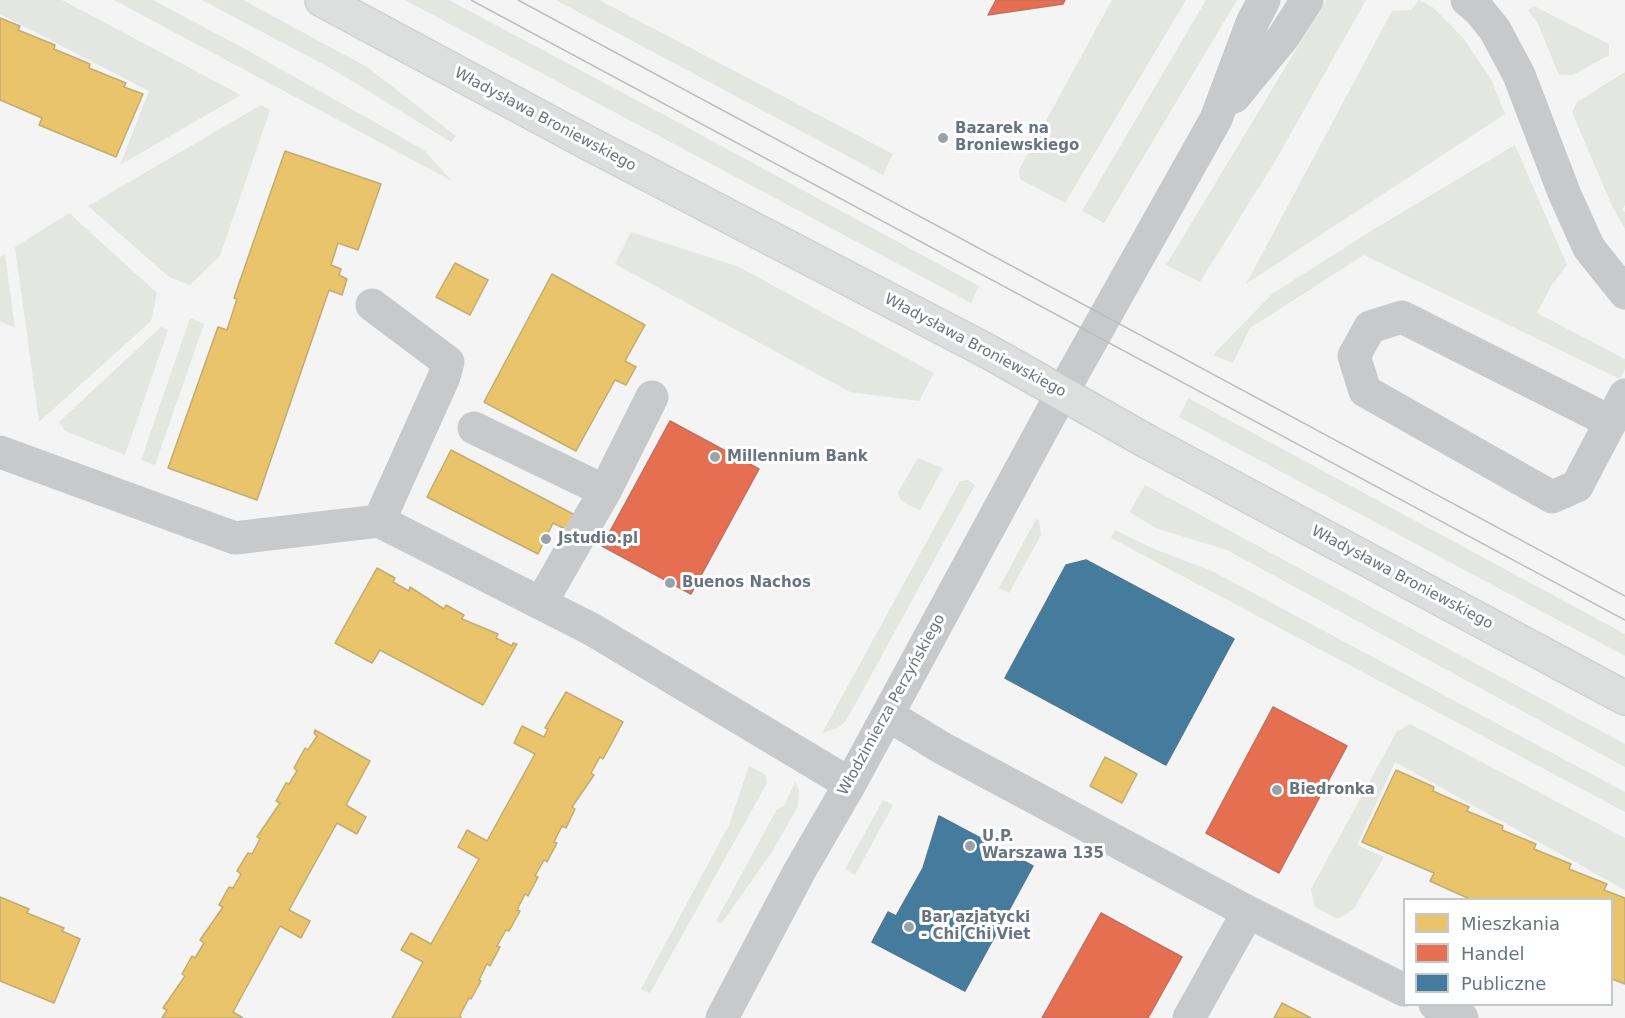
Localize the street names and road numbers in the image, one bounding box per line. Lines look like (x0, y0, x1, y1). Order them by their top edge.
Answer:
street label: Władysława Broniewskiego (451, 64, 639, 176)
street label: Władysława Broniewskiego (881, 290, 1069, 402)
street label: Władysława Broniewskiego (1308, 522, 1496, 634)
street label: Włodzimierza Perzyńskiego (835, 611, 949, 799)

